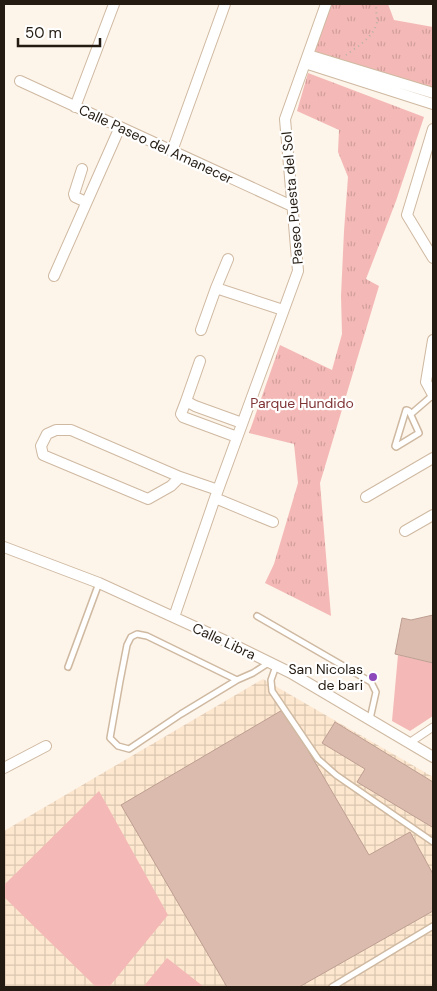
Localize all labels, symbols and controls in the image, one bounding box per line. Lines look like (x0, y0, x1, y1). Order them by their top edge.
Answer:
scale bar (18, 15, 100, 47)
text: 50 m (25, 23, 62, 43)
street label: Calle Paseo del Amanecer (76, 100, 236, 188)
street label: Paseo Puesta del Sol (277, 131, 307, 265)
park label: Parque Hundido (250, 394, 354, 412)
street label: Calle Libra (189, 619, 259, 663)
place label: San Nicolas de bari (288, 660, 363, 694)
marker: San Nicolas de bari (367, 671, 379, 683)

